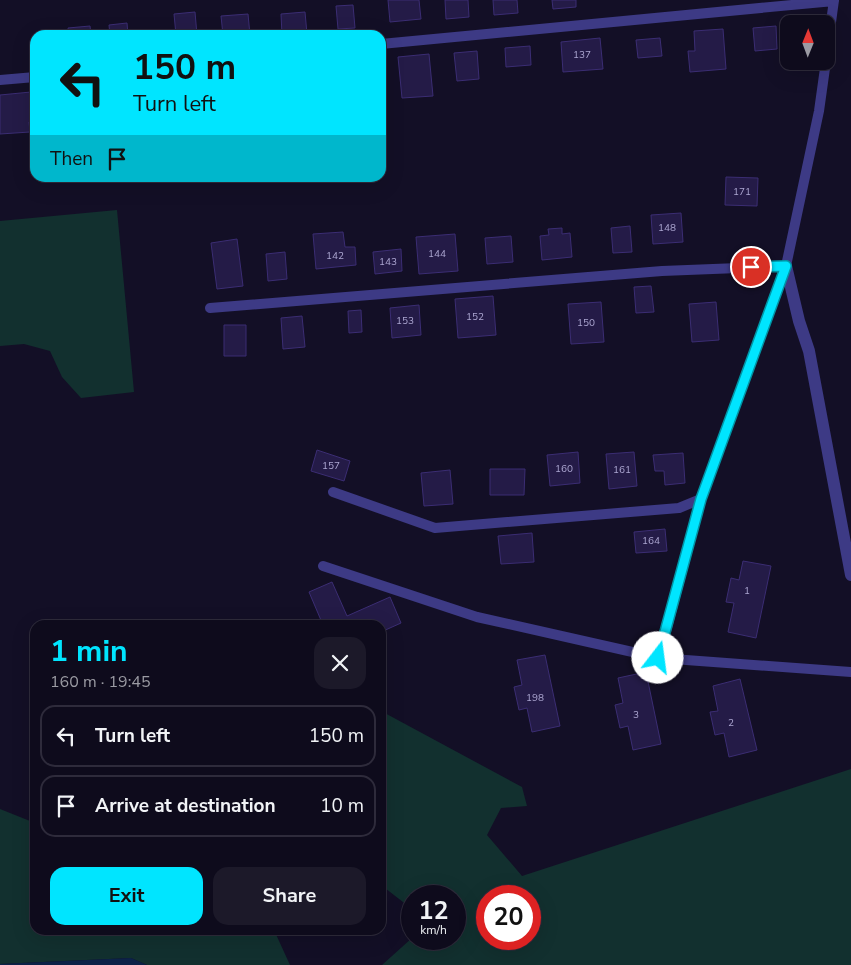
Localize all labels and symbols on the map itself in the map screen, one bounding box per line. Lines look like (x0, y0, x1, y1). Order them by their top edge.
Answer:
north arrow (780, 15, 835, 70)
house number: 137 (573, 48, 591, 62)
house number: 171 (733, 185, 751, 199)
house number: 148 (658, 221, 676, 235)
pin (730, 246, 772, 288)
house number: 144 (428, 247, 446, 261)
house number: 142 (326, 249, 344, 263)
house number: 143 (379, 255, 397, 269)
house number: 152 (466, 310, 484, 324)
house number: 153 (396, 314, 414, 328)
house number: 150 (577, 316, 595, 330)
house number: 157 (322, 459, 340, 473)
house number: 160 (555, 462, 573, 476)
house number: 161 (613, 463, 631, 477)
house number: 164 (642, 534, 660, 548)
house number: 1 (744, 584, 750, 598)
position arrow (631, 631, 683, 683)
house number: 198 (526, 691, 544, 705)
house number: 3 (633, 708, 639, 722)
house number: 2 (728, 716, 734, 730)
speed limit sign: 20 (476, 885, 541, 950)

